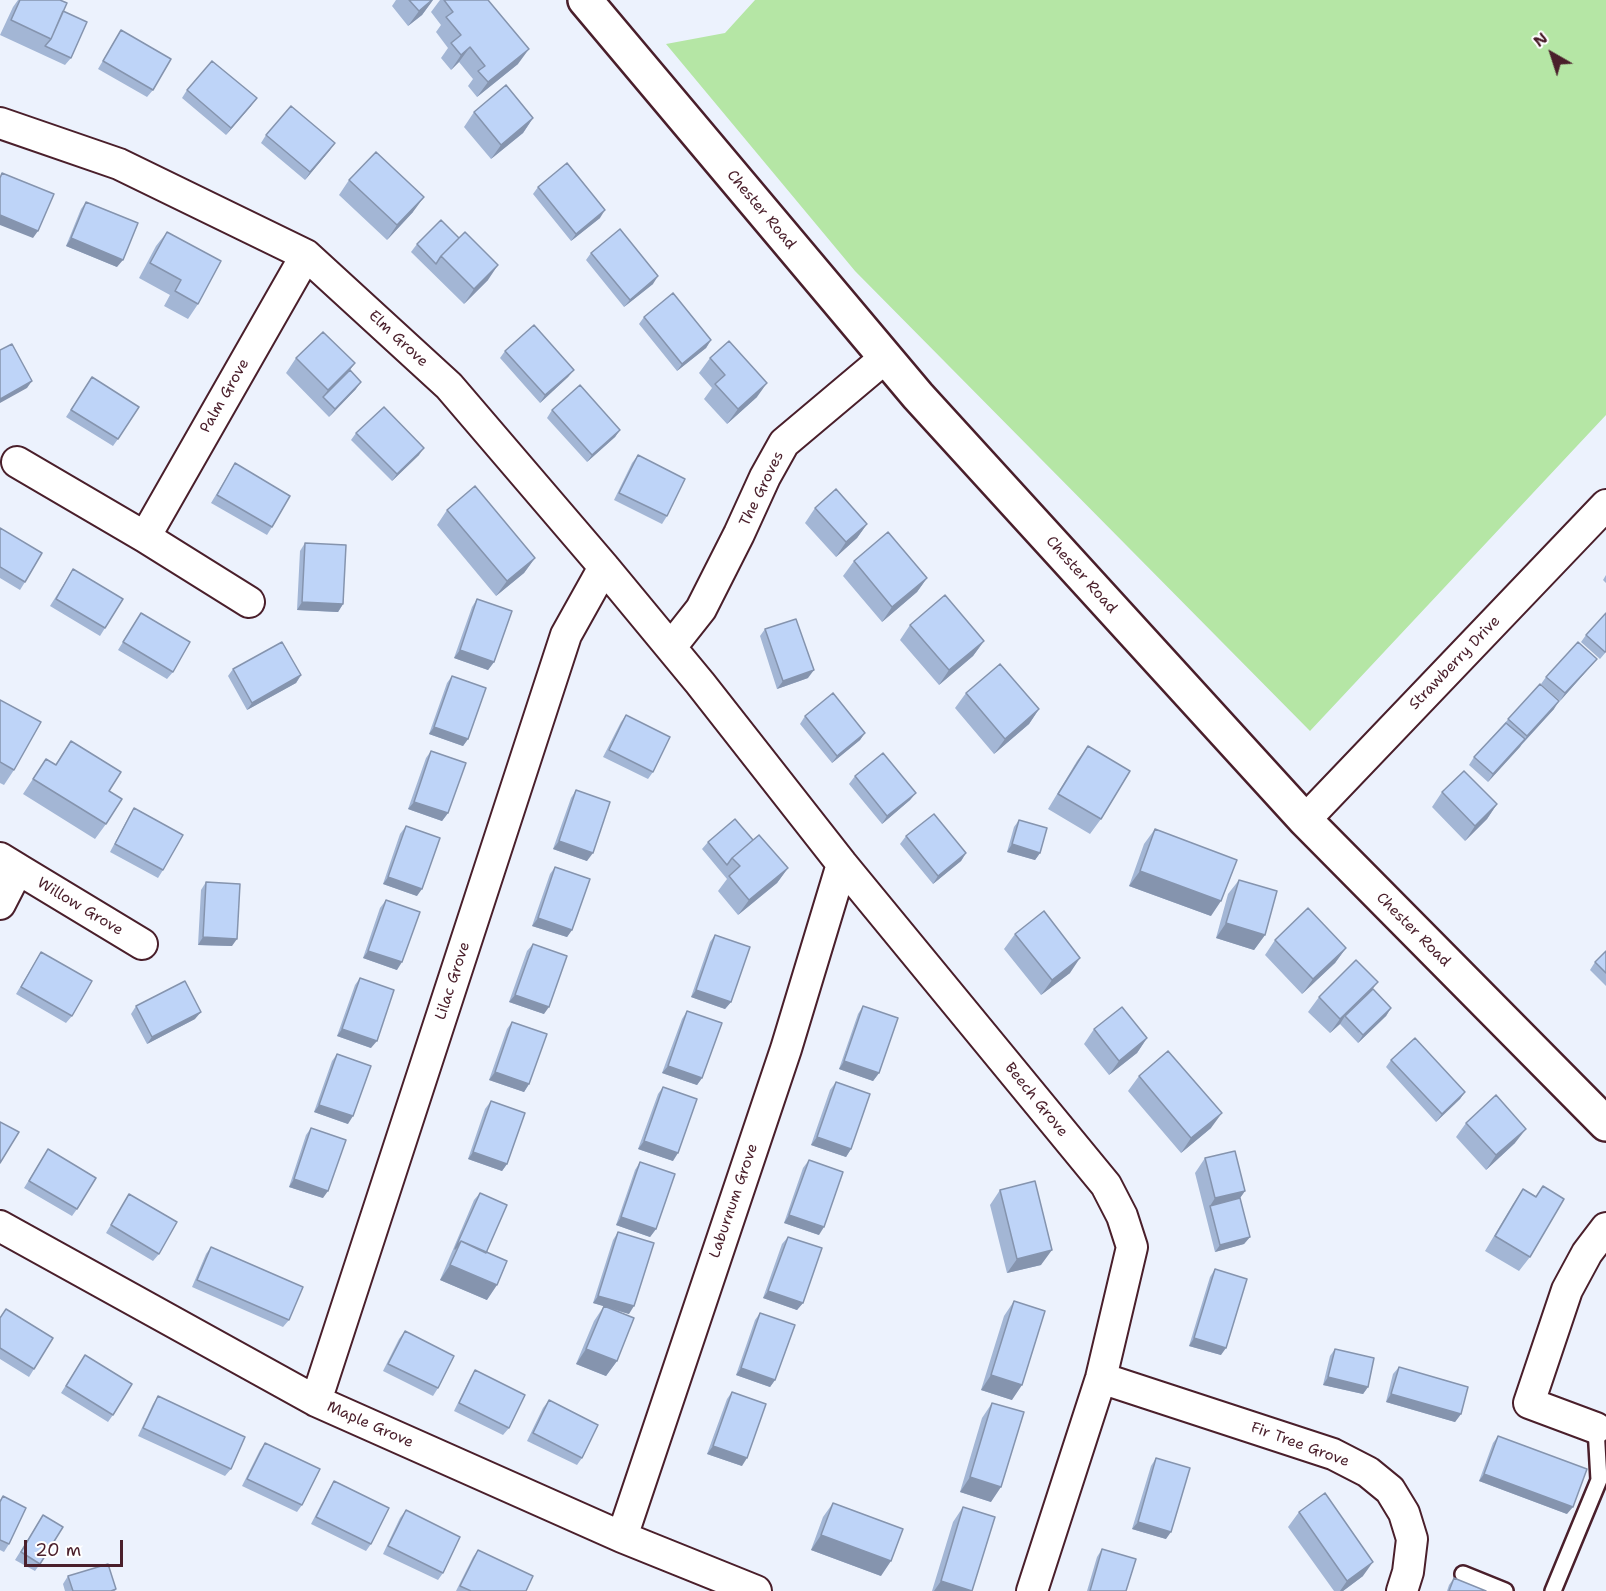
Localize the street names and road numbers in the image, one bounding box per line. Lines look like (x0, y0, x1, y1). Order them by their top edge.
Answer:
street label: Chester Road (723, 167, 799, 253)
street label: Elm Grove (365, 307, 431, 371)
street label: Palm Grove (197, 356, 253, 436)
street label: The Groves (736, 448, 788, 530)
street label: Chester Road (1042, 533, 1120, 617)
street label: Strawberry Drive (1406, 612, 1504, 714)
street label: Willow Grove (34, 874, 126, 940)
street label: Chester Road (1372, 889, 1454, 971)
street label: Lilac Grove (432, 940, 474, 1022)
street label: Beech Grove (1001, 1059, 1071, 1141)
street label: Laburnum Grove (706, 1141, 762, 1261)
street label: Maple Grove (324, 1398, 416, 1452)
street label: Fir Tree Grove (1248, 1419, 1352, 1471)

